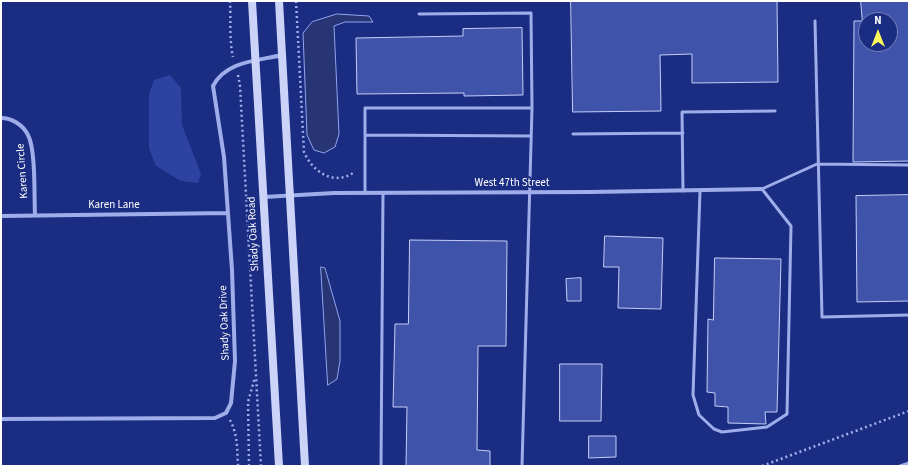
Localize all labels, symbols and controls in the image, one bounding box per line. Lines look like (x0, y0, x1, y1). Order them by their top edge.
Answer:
north arrow (858, 12, 898, 52)
text: N (874, 13, 882, 28)
street label: Karen Circle (14, 143, 32, 199)
street label: West 47th Street (475, 177, 549, 191)
street label: Shady Oak Road (245, 196, 263, 272)
street label: Karen Lane (88, 199, 140, 213)
street label: Shady Oak Drive (217, 285, 233, 361)

